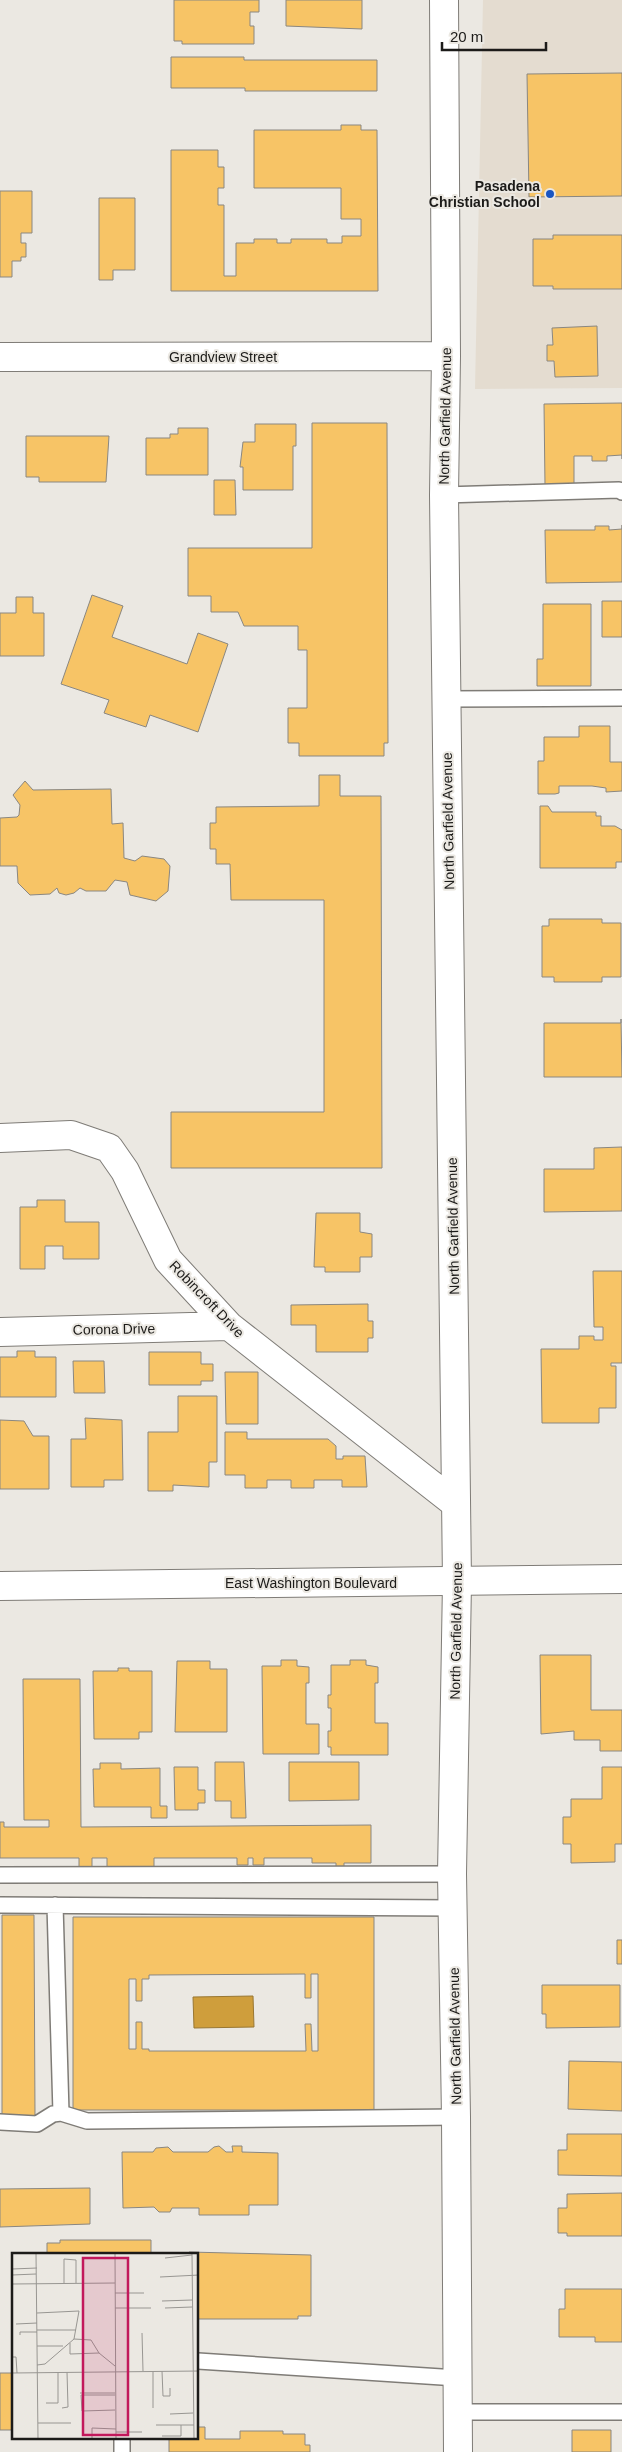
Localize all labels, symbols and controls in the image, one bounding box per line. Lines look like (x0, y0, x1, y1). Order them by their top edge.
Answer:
scale bar (442, 20, 546, 52)
text: 20 m (450, 28, 483, 45)
place label: Pasadena Christian School (429, 178, 540, 210)
marker: Pasadena Christian School (544, 188, 556, 200)
street label: North Garfield Avenue (436, 347, 454, 485)
street label: Grandview Street (169, 349, 277, 365)
street label: North Garfield Avenue (439, 752, 457, 890)
street label: North Garfield Avenue (444, 1157, 462, 1295)
street label: Robincroft Drive (166, 1257, 248, 1341)
street label: Corona Drive (73, 1320, 156, 1338)
street label: North Garfield Avenue (447, 1562, 465, 1700)
street label: East Washington Boulevard (225, 1575, 397, 1591)
street label: North Garfield Avenue (446, 1967, 464, 2105)
inset map (12, 2253, 199, 2440)

